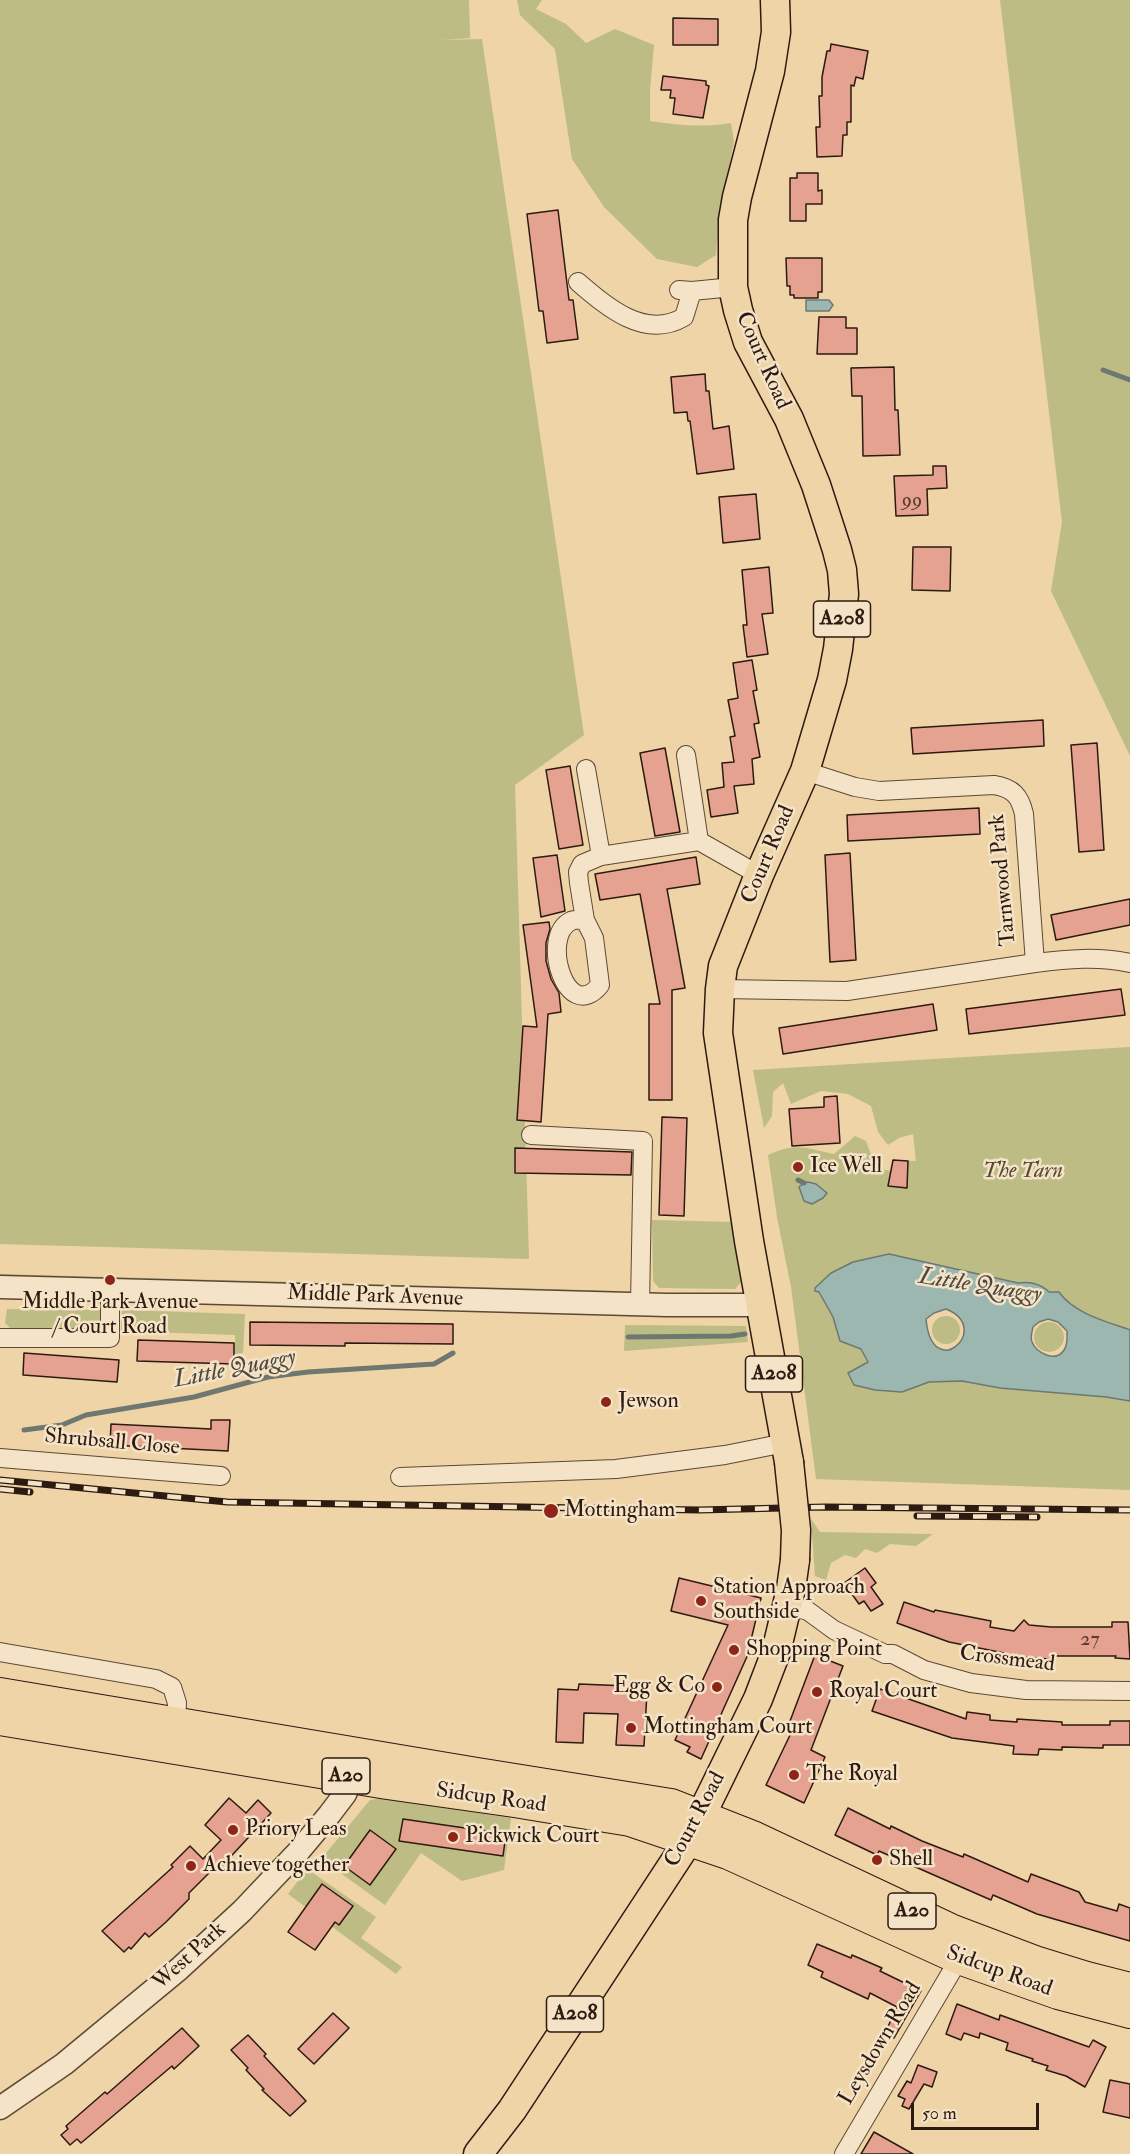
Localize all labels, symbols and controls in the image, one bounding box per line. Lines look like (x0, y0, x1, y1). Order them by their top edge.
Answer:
street label: Court Road (729, 308, 795, 414)
house number: 99 (902, 490, 922, 514)
road number: A208 (814, 601, 870, 637)
street label: Court Road (737, 802, 801, 908)
street label: Tarnwood Park (985, 813, 1023, 947)
place label: Ice Well (810, 1154, 882, 1180)
park label: The Tarn (983, 1159, 1063, 1185)
marker: Ice Well (791, 1160, 805, 1174)
water label: Little Quaggy (917, 1263, 1043, 1311)
marker: Middle Park Avenue / Court Road (103, 1273, 117, 1287)
street label: Middle Park Avenue (286, 1281, 464, 1313)
place label: Middle Park Avenue / Court Road (22, 1290, 198, 1342)
water label: Little Quaggy (172, 1344, 298, 1396)
road number: A208 (746, 1356, 802, 1392)
place label: Jewson (618, 1389, 679, 1415)
marker: Jewson (599, 1395, 613, 1409)
street label: Shrubsall Close (43, 1424, 181, 1462)
place label: Mottingham (564, 1498, 675, 1524)
marker: Mottingham (542, 1502, 560, 1520)
place label: Station Approach Southside (713, 1575, 865, 1627)
marker: Station Approach Southside (694, 1594, 708, 1608)
house number: 27 (1080, 1629, 1100, 1653)
place label: Shopping Point (746, 1637, 882, 1663)
street label: Crossmead (958, 1641, 1056, 1679)
marker: Shopping Point (727, 1643, 741, 1657)
place label: Egg & Co (613, 1674, 705, 1700)
place label: Royal Court (829, 1679, 937, 1705)
marker: Egg & Co (710, 1680, 724, 1694)
marker: Royal Court (810, 1685, 824, 1699)
place label: Mottingham Court (643, 1715, 812, 1741)
marker: Mottingham Court (624, 1721, 638, 1735)
road number: A20 (322, 1758, 370, 1794)
place label: The Royal (806, 1762, 898, 1788)
street label: Court Road (660, 1768, 732, 1872)
marker: The Royal (787, 1768, 801, 1782)
street label: Sidcup Road (434, 1778, 548, 1820)
place label: Priory Leas (245, 1817, 346, 1843)
marker: Priory Leas (226, 1823, 240, 1837)
place label: Pickwick Court (465, 1824, 600, 1850)
marker: Pickwick Court (446, 1830, 460, 1844)
place label: Shell (889, 1847, 933, 1873)
place label: Achieve together (203, 1853, 349, 1879)
marker: Shell (870, 1853, 884, 1867)
marker: Achieve together (184, 1859, 198, 1873)
road number: A20 (888, 1893, 936, 1929)
street label: West Park (148, 1917, 232, 1997)
street label: Sidcup Road (942, 1941, 1056, 2003)
street label: Leysdown Road (834, 1978, 928, 2110)
road number: A208 (546, 1996, 604, 2032)
scale bar (914, 2091, 1042, 2129)
text: 50 m (922, 2102, 957, 2125)

